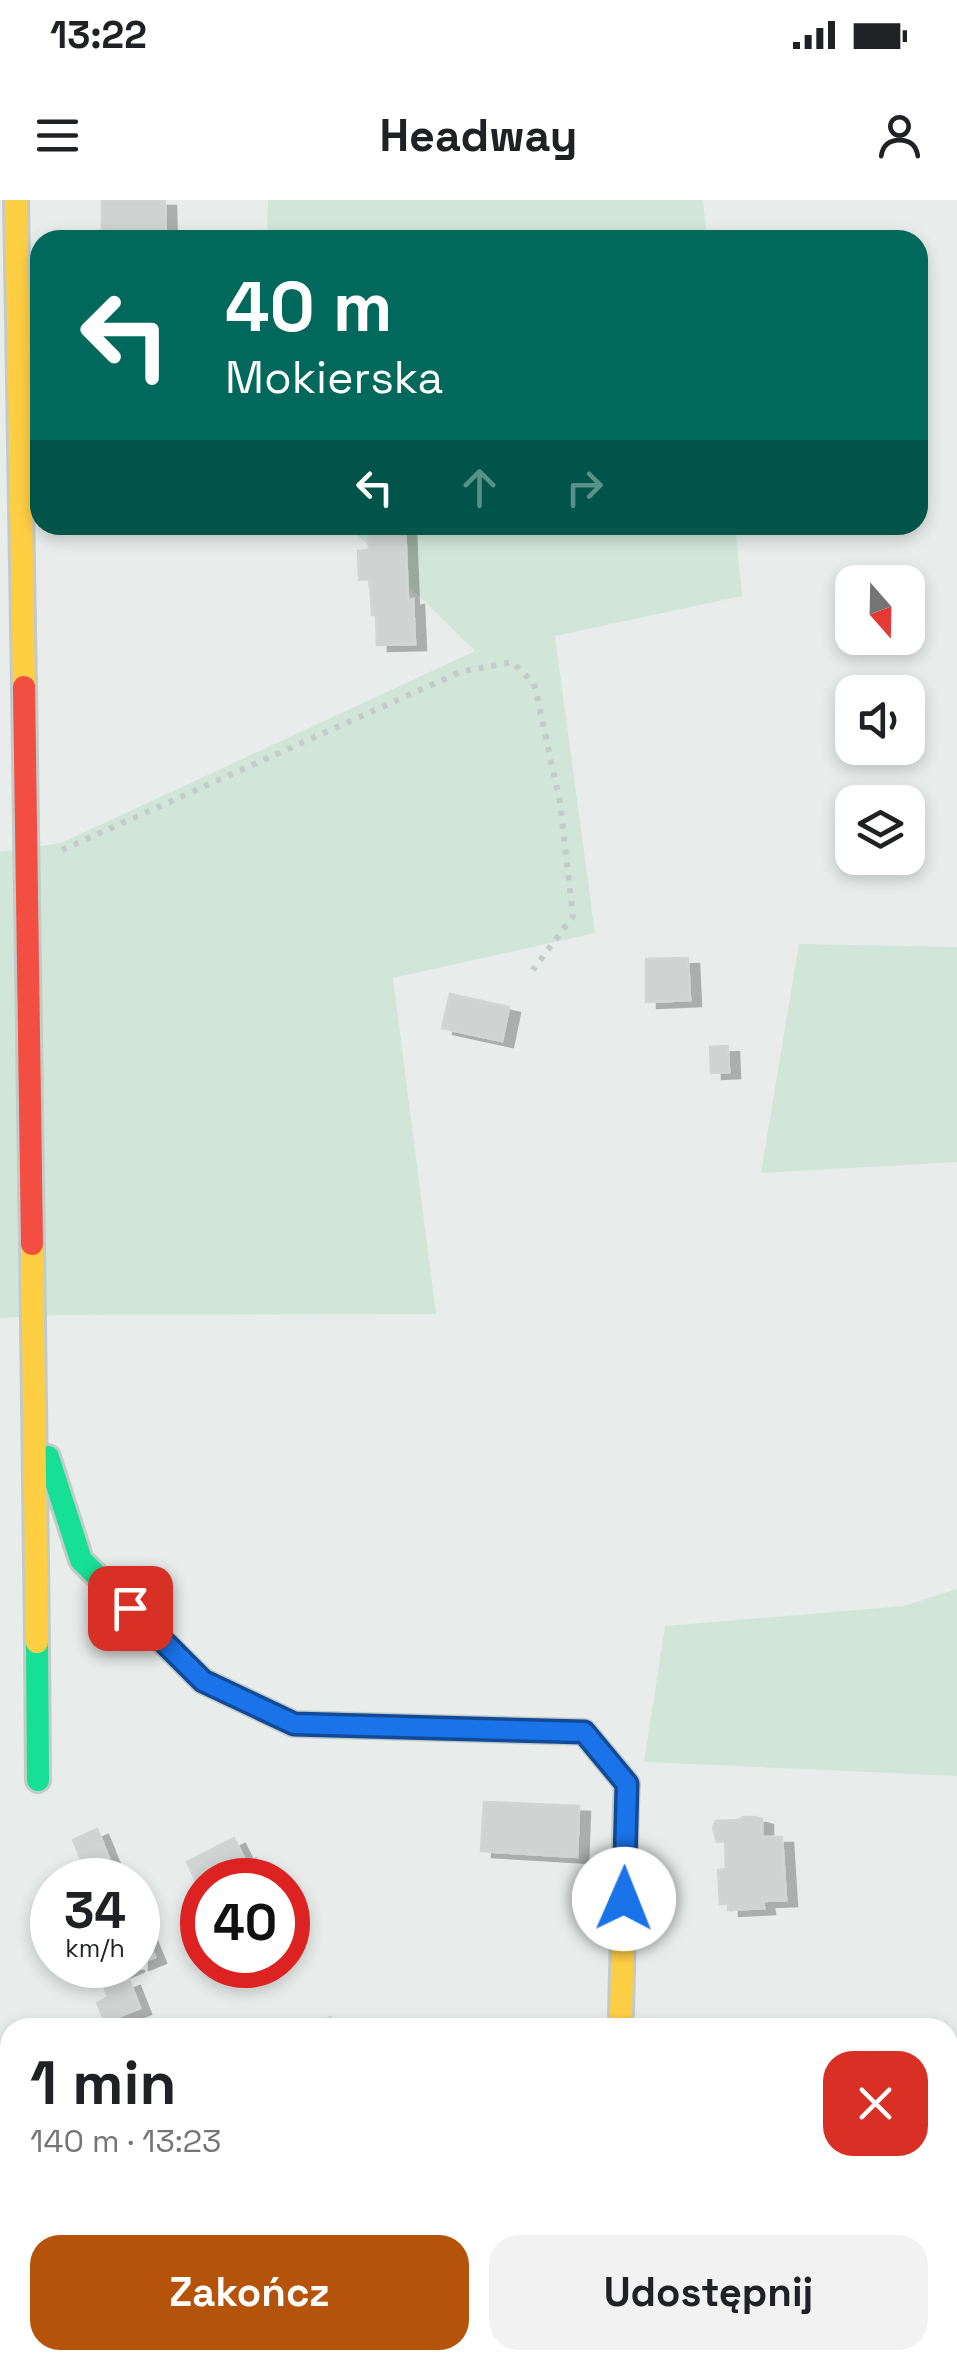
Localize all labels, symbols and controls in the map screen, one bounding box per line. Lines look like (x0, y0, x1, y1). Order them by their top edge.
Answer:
text: 13:22 (50, 11, 147, 59)
text: Headway (379, 107, 578, 164)
icon: menu (30, 108, 85, 163)
icon: person (872, 108, 927, 163)
text: 40 m (225, 262, 392, 351)
icon: left (60, 270, 190, 400)
text: Mokierska (225, 349, 443, 406)
icon: left (347, 460, 402, 515)
icon: ahead (452, 460, 507, 515)
icon: right (557, 460, 612, 515)
north arrow (835, 565, 925, 655)
map controls (835, 565, 925, 875)
button: sound (835, 675, 925, 765)
button: layers (835, 785, 925, 875)
pin (88, 1566, 173, 1651)
icon: arrive (103, 1581, 158, 1636)
position arrow (572, 1847, 676, 1951)
speed limit sign: 40 (180, 1858, 310, 1988)
text: 34 (64, 1879, 126, 1943)
text: km/h (65, 1932, 125, 1964)
text: 1 min (30, 2045, 177, 2122)
button: close (823, 2051, 928, 2156)
text: 140 m · 13:23 (30, 2121, 221, 2161)
button: Zakończ (30, 2235, 469, 2350)
button: Udostępnij (489, 2235, 928, 2350)

